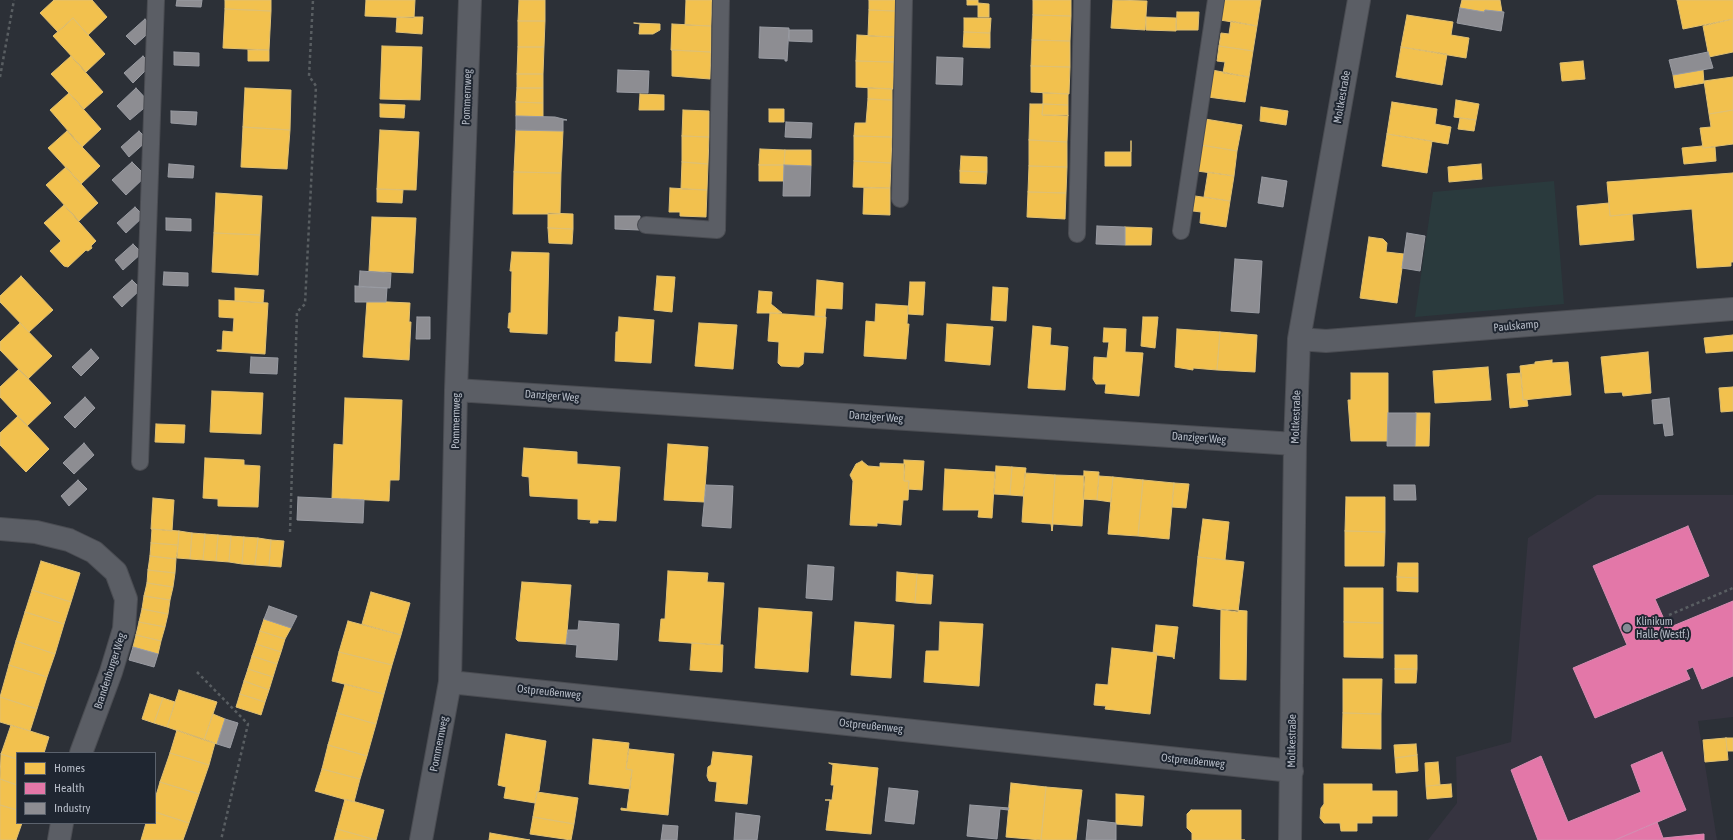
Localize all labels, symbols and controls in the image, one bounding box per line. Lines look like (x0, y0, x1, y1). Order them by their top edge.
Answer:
street label: Pommernweg (459, 69, 475, 125)
street label: Moltkestraße (1331, 69, 1353, 125)
street label: Paulskamp (1493, 317, 1539, 335)
street label: Danziger Weg (524, 388, 580, 404)
street label: Moltkestraße (1288, 390, 1304, 444)
street label: Pommernweg (449, 393, 463, 449)
street label: Danziger Weg (848, 409, 904, 425)
street label: Danziger Weg (1171, 430, 1227, 446)
place label: Klinikum Halle (Westf.) (1636, 615, 1690, 641)
marker: Klinikum Halle (Westf.) (1621, 622, 1633, 634)
street label: Brandenburger Weg (91, 631, 129, 711)
street label: Ostpreußenweg (517, 682, 581, 702)
street label: Moltkestraße (1285, 714, 1299, 768)
street label: Pommernweg (427, 715, 451, 773)
street label: Ostpreußenweg (839, 716, 903, 736)
street label: Ostpreußenweg (1161, 751, 1225, 771)
legend (16, 752, 156, 824)
text: Homes (54, 761, 85, 775)
text: Health (54, 781, 84, 795)
text: Industry (54, 801, 91, 815)

